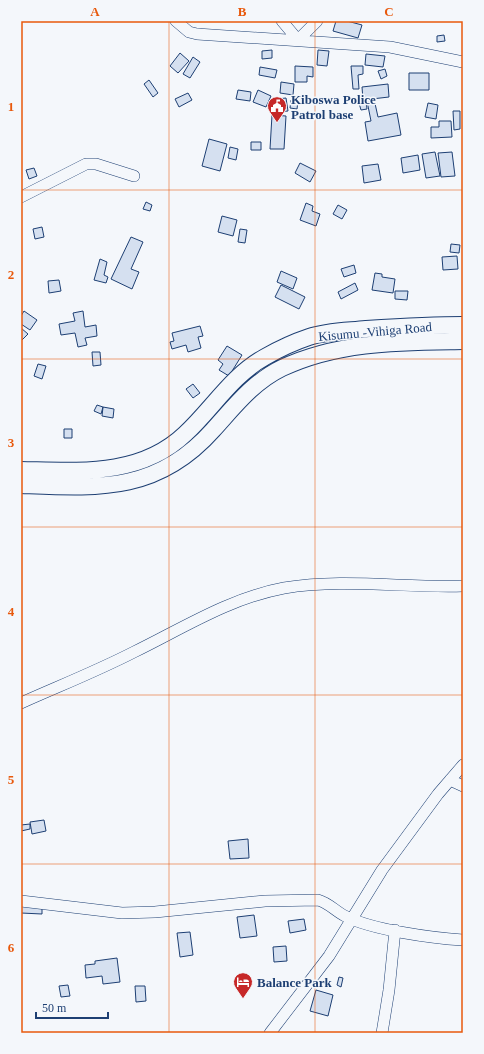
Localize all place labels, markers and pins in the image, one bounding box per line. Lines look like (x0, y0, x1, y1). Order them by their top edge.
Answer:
place label: Kiboswa Police Patrol base (291, 92, 376, 122)
public building icon: Kiboswa Police Patrol base (266, 95, 288, 123)
hotel icon: Balance Park (232, 971, 254, 999)
place label: Balance Park (257, 975, 333, 990)

